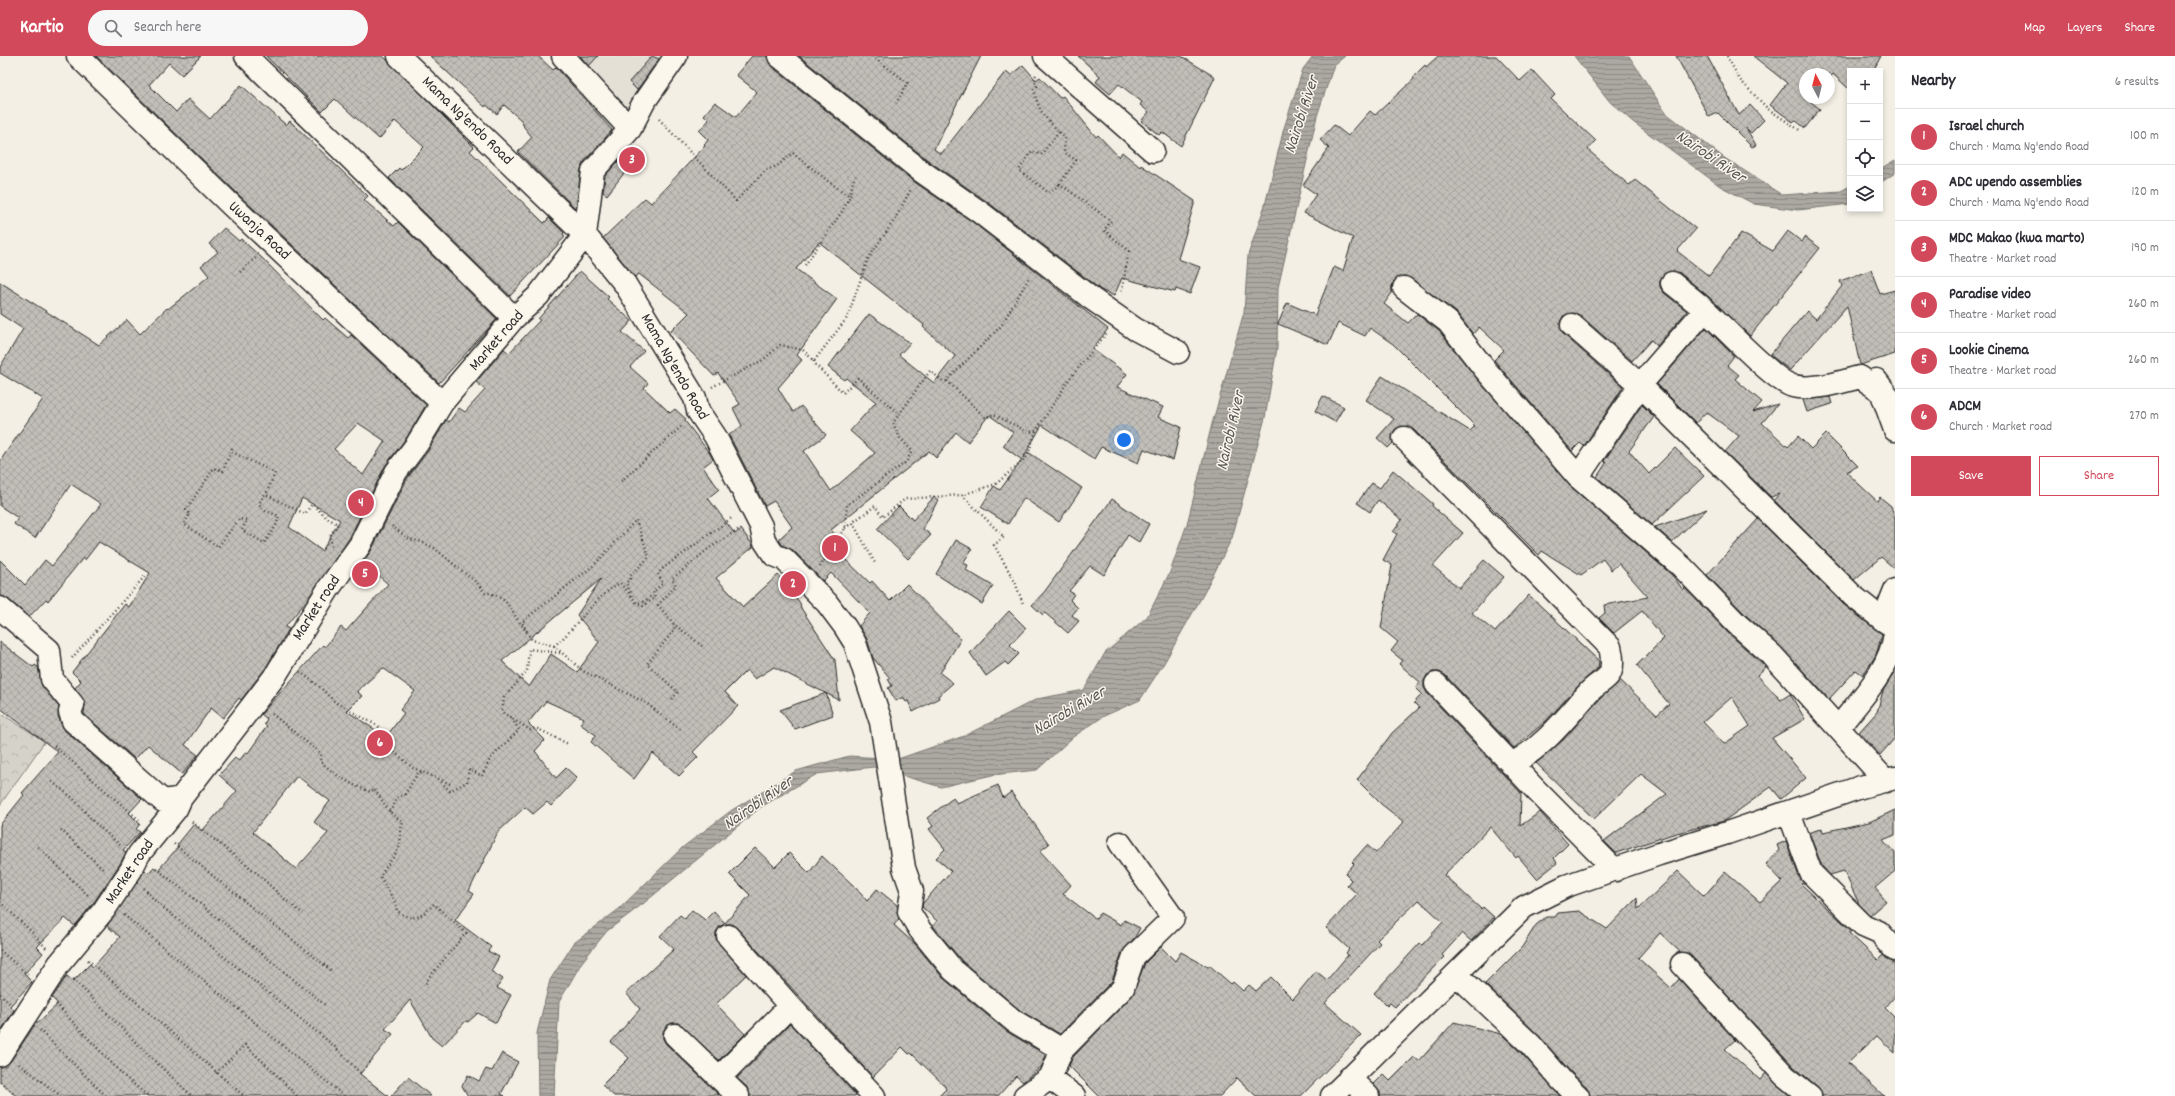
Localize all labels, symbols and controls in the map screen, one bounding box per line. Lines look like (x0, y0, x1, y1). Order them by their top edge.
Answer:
search box (88, 10, 368, 46)
text: Kartio (20, 15, 64, 42)
icon: search (102, 17, 124, 39)
text: Search here (134, 17, 201, 39)
text: Map (2024, 18, 2045, 38)
text: Layers (2067, 18, 2102, 38)
text: Share (2124, 18, 2155, 38)
north arrow (1799, 68, 1835, 104)
map controls (1847, 68, 1883, 212)
button: + (1847, 68, 1883, 104)
text: Nearby (1911, 70, 1955, 94)
street label: Mama Ng'endo Road (416, 71, 518, 171)
water label: Nairobi River (1279, 72, 1327, 157)
text: 6 results (2115, 73, 2159, 92)
button: − (1847, 104, 1883, 140)
text: Israel church (1949, 116, 2024, 138)
water label: Nairobi River (1670, 126, 1751, 191)
text: 1 (1923, 127, 1925, 146)
text: 100 m (2130, 127, 2159, 146)
text: Church · Mama Ng'endo Road (1949, 138, 2089, 157)
button: locate (1847, 140, 1883, 176)
pin: 3 (619, 145, 645, 175)
text: ADC upendo assemblies (1949, 172, 2082, 194)
button: layers (1847, 176, 1883, 212)
text: 2 (1921, 183, 1927, 202)
text: 120 m (2131, 183, 2159, 202)
text: Church · Mama Ng'endo Road (1949, 194, 2089, 213)
street label: Uwanja Road (223, 196, 295, 266)
text: MDC Makao (kwa marto) (1949, 228, 2084, 250)
text: 3 (1921, 239, 1927, 258)
text: 190 m (2131, 239, 2159, 258)
text: Theatre · Market road (1949, 250, 2056, 269)
text: Paradise video (1949, 284, 2031, 306)
text: 4 (1921, 295, 1927, 314)
text: 260 m (2128, 295, 2159, 314)
street label: Market road (464, 306, 530, 376)
text: Theatre · Market road (1949, 306, 2056, 325)
street label: Mama Ng'endo Road (634, 309, 714, 425)
text: Lookie Cinema (1949, 340, 2028, 362)
text: 5 (1921, 351, 1927, 370)
text: 260 m (2128, 351, 2159, 370)
text: Theatre · Market road (1949, 362, 2056, 381)
water label: Nairobi River (1211, 388, 1253, 473)
text: ADCM (1949, 396, 1981, 418)
text: 6 (1921, 407, 1927, 426)
text: 270 m (2129, 407, 2159, 426)
text: Church · Market road (1949, 418, 2052, 437)
your location (1114, 430, 1134, 450)
button: Save (1911, 456, 2031, 496)
button: Share (2039, 456, 2159, 496)
pin: 4 (348, 488, 374, 518)
pin: 1 (822, 533, 848, 563)
pin: 5 (352, 559, 378, 589)
pin: 2 (780, 569, 806, 599)
street label: Market road (287, 571, 347, 645)
water label: Nairobi River (1029, 681, 1112, 742)
pin: 6 (367, 728, 393, 758)
water label: Nairobi River (719, 770, 800, 837)
street label: Market road (100, 835, 160, 909)

